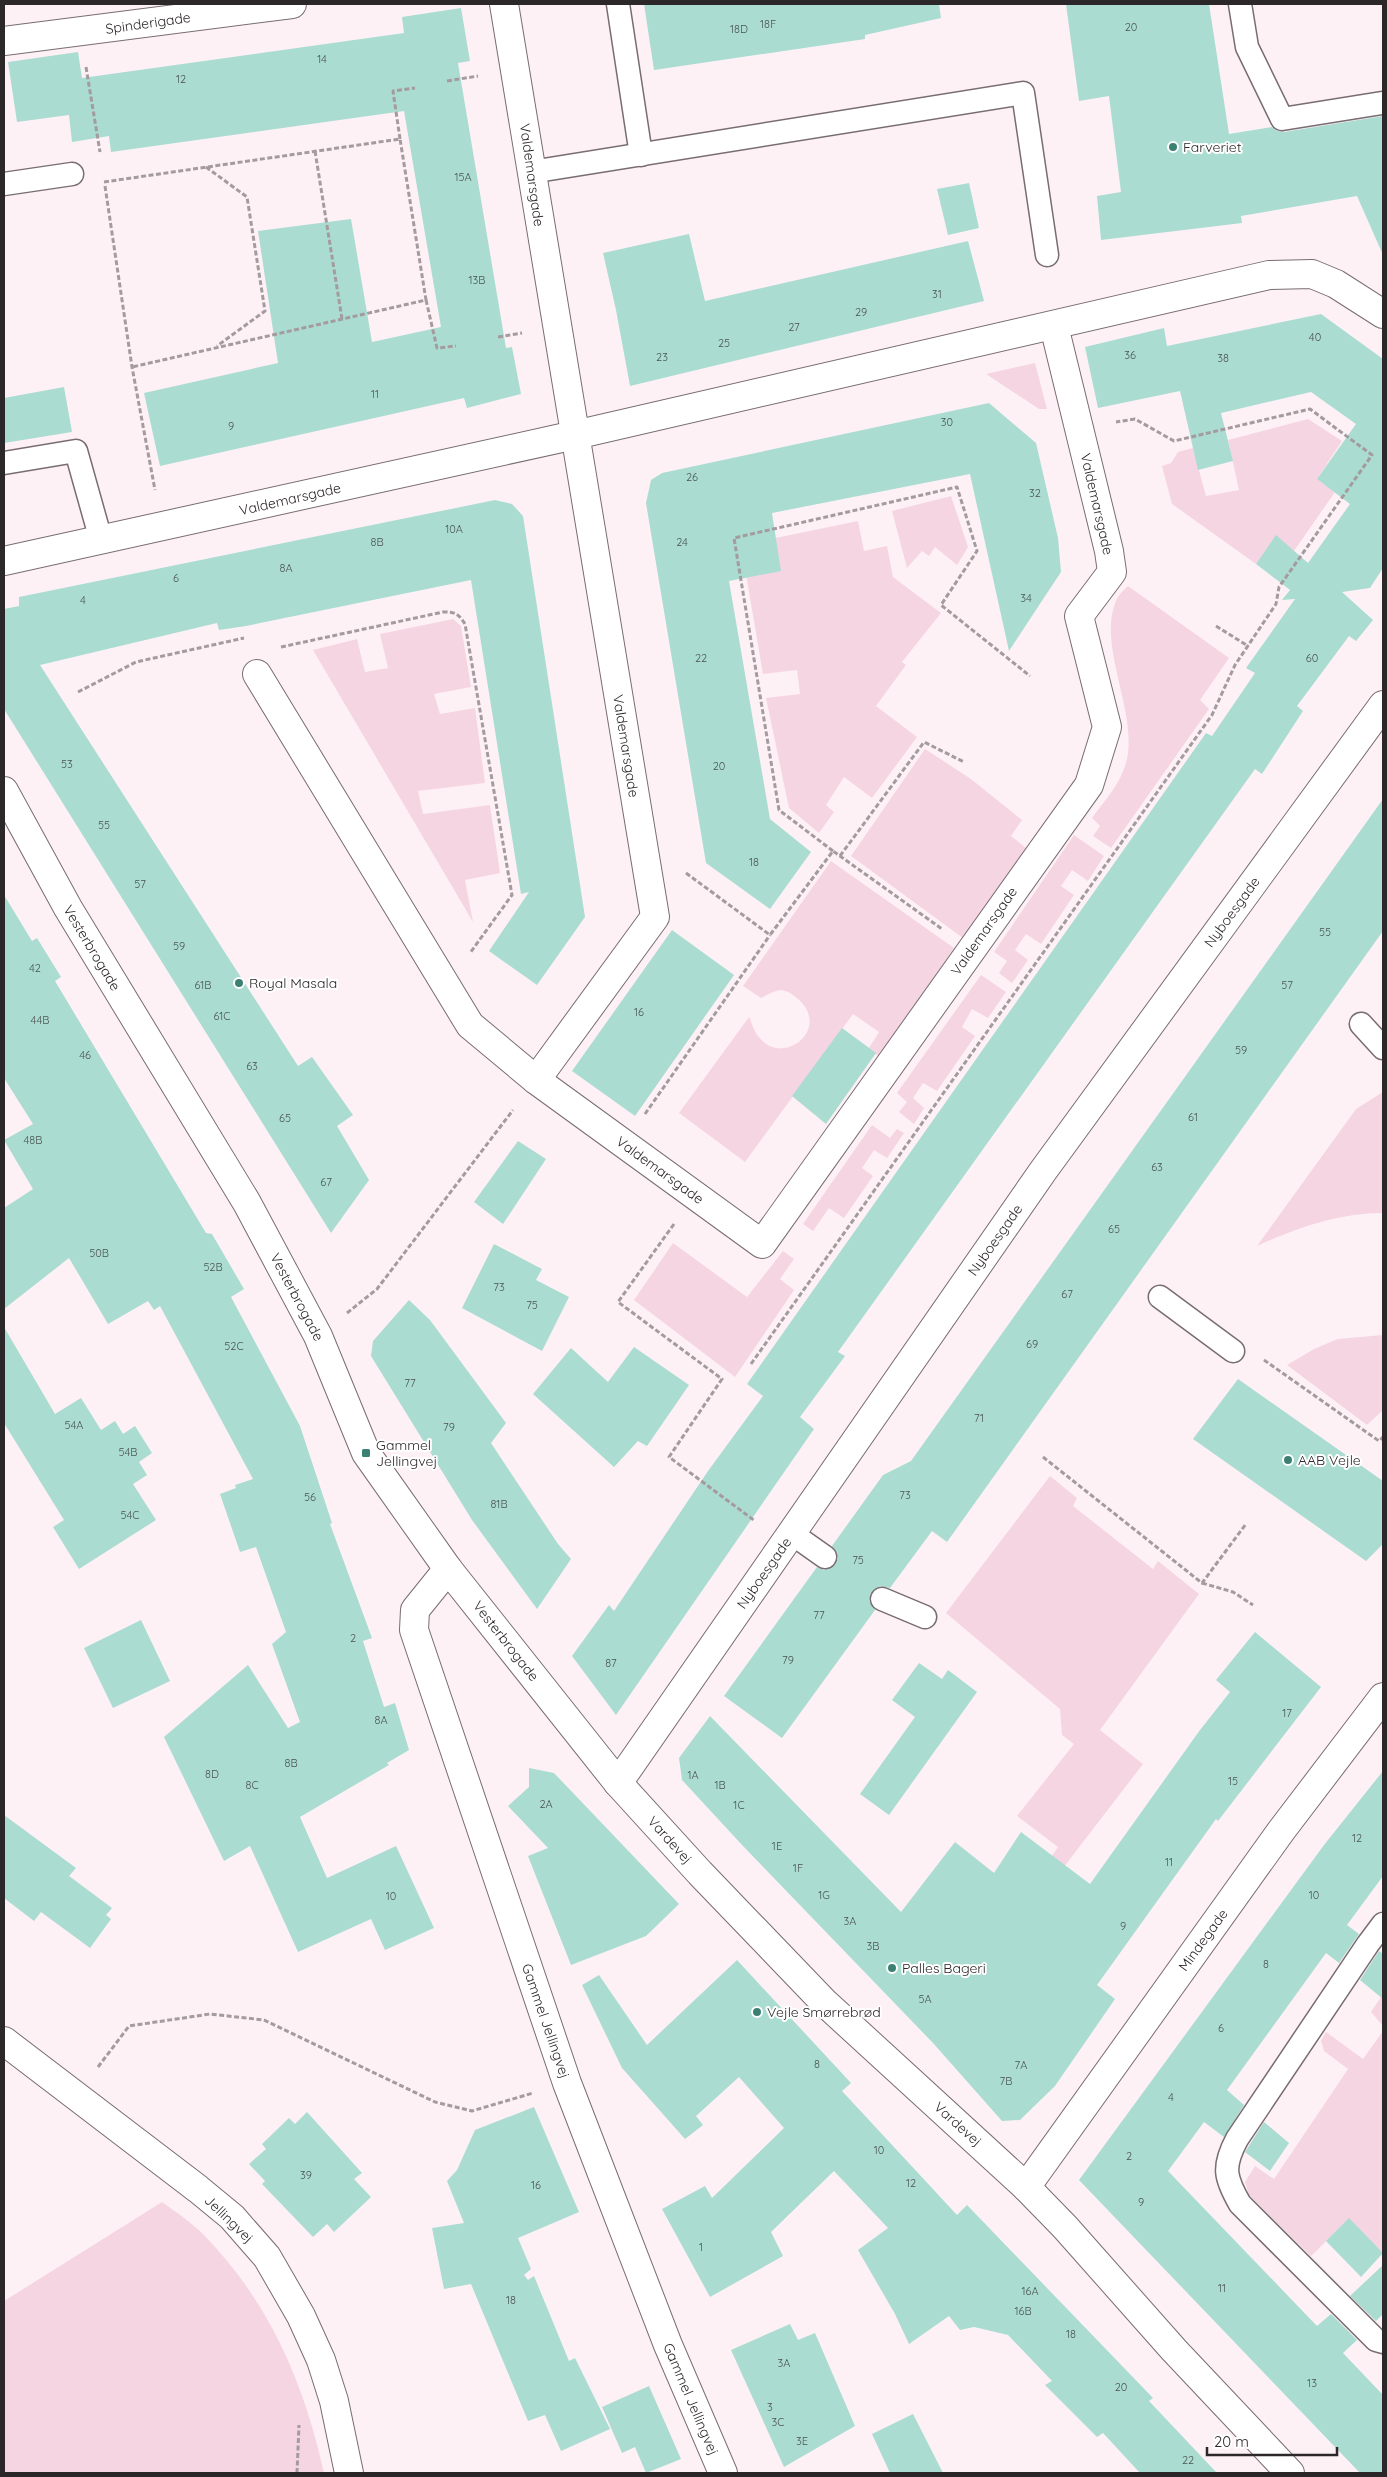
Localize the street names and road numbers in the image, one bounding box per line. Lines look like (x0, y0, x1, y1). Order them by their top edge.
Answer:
street label: Spinderigade (104, 8, 192, 38)
street label: Valdemarsgade (516, 122, 548, 228)
street label: Valdemarsgade (1077, 451, 1117, 557)
street label: Valdemarsgade (237, 479, 343, 519)
street label: Valdemarsgade (609, 693, 643, 799)
street label: Nyboesgade (1200, 873, 1264, 951)
street label: Valdemarsgade (947, 883, 1021, 979)
street label: Vesterbrogade (59, 902, 125, 994)
street label: Valdemarsgade (613, 1132, 707, 1208)
street label: Nyboesgade (964, 1201, 1026, 1279)
street label: Vesterbrogade (266, 1250, 328, 1344)
street label: Nyboesgade (733, 1534, 795, 1612)
street label: Vesterbrogade (469, 1597, 543, 1685)
street label: Vardevej (644, 1812, 696, 1868)
street label: Mindegade (1174, 1905, 1232, 1975)
street label: Gammel Jellingvej (518, 1961, 574, 2081)
street label: Vardevej (930, 2098, 986, 2150)
street label: Jellingvej (201, 2191, 257, 2247)
street label: Gammel Jellingvej (659, 2340, 723, 2458)

